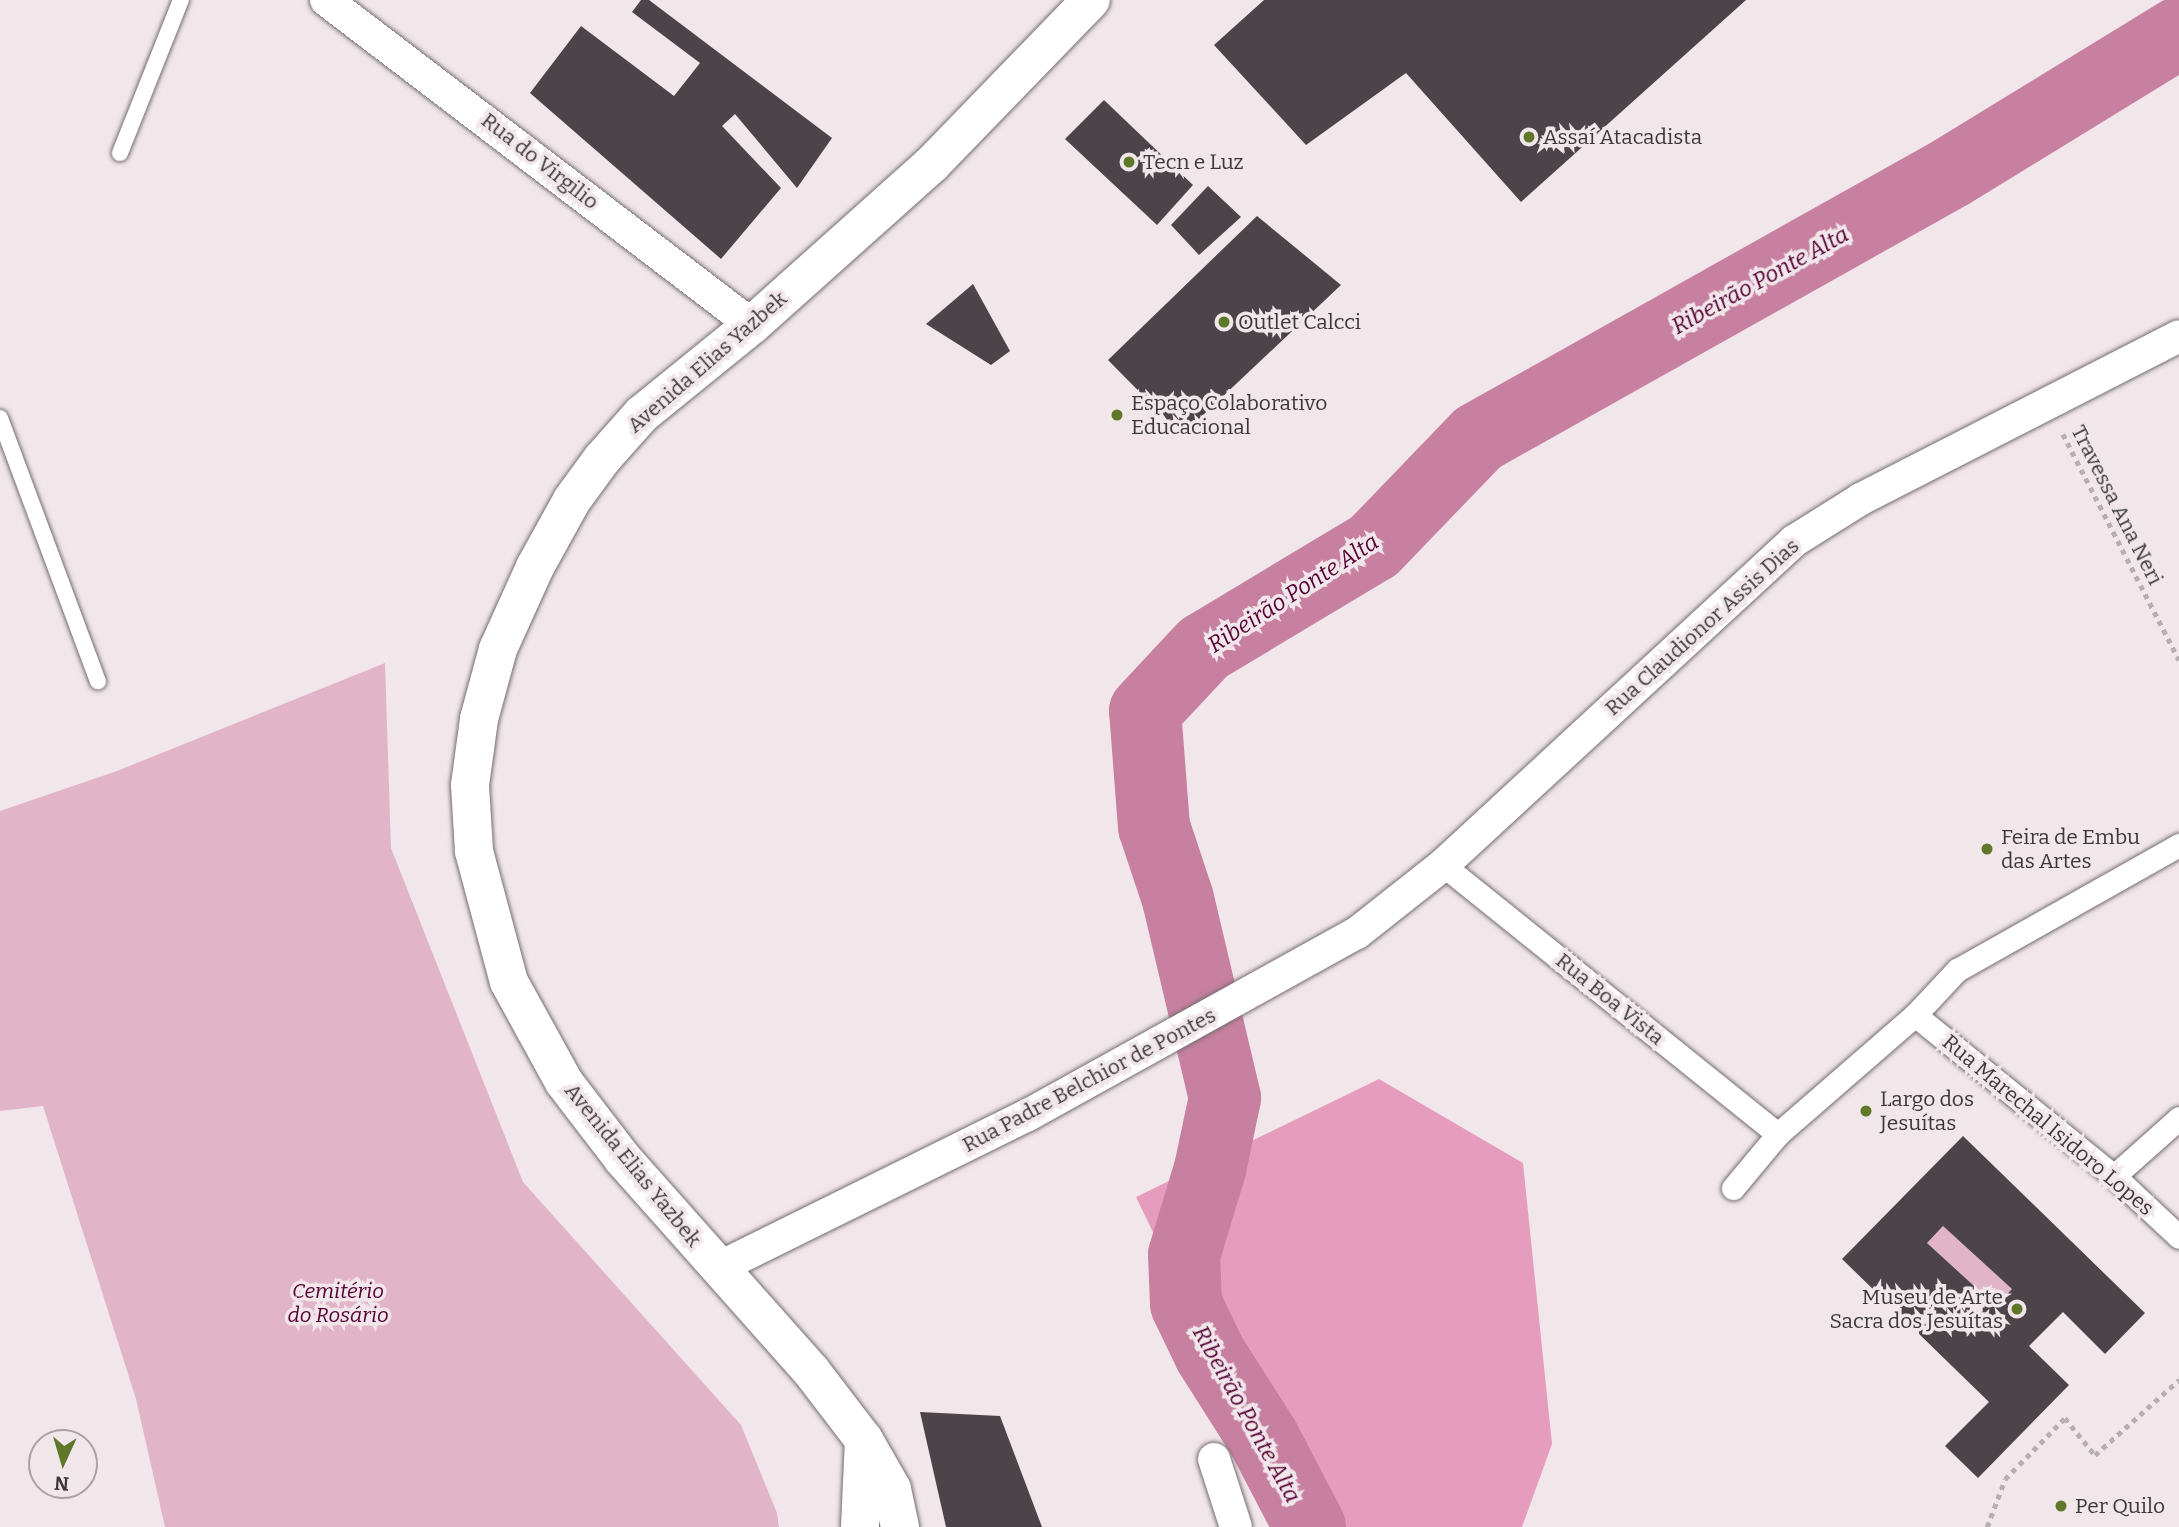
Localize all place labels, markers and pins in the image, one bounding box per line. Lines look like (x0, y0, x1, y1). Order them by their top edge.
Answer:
place label: Assaí Atacadista (1543, 124, 1702, 150)
marker: Assaí Atacadista (1521, 129, 1537, 145)
place label: Tecn e Luz (1143, 149, 1244, 175)
marker: Tecn e Luz (1121, 154, 1137, 170)
place label: Outlet Calcci (1238, 309, 1361, 335)
marker: Outlet Calcci (1216, 314, 1232, 330)
place label: Espaço Colaborativo Educacional (1131, 390, 1327, 440)
marker: Espaço Colaborativo Educacional (1109, 407, 1125, 423)
place label: Feira de Embu das Artes (2001, 824, 2140, 874)
marker: Feira de Embu das Artes (1979, 841, 1995, 857)
place label: Largo dos Jesuítas (1880, 1086, 1974, 1136)
marker: Largo dos Jesuítas (1858, 1103, 1874, 1119)
place label: Museu de Arte Sacra dos Jesuítas (1829, 1284, 2003, 1334)
marker: Museu de Arte Sacra dos Jesuítas (2009, 1301, 2025, 1317)
place label: Per Quilo (2075, 1493, 2165, 1519)
marker: Per Quilo (2053, 1498, 2069, 1514)

